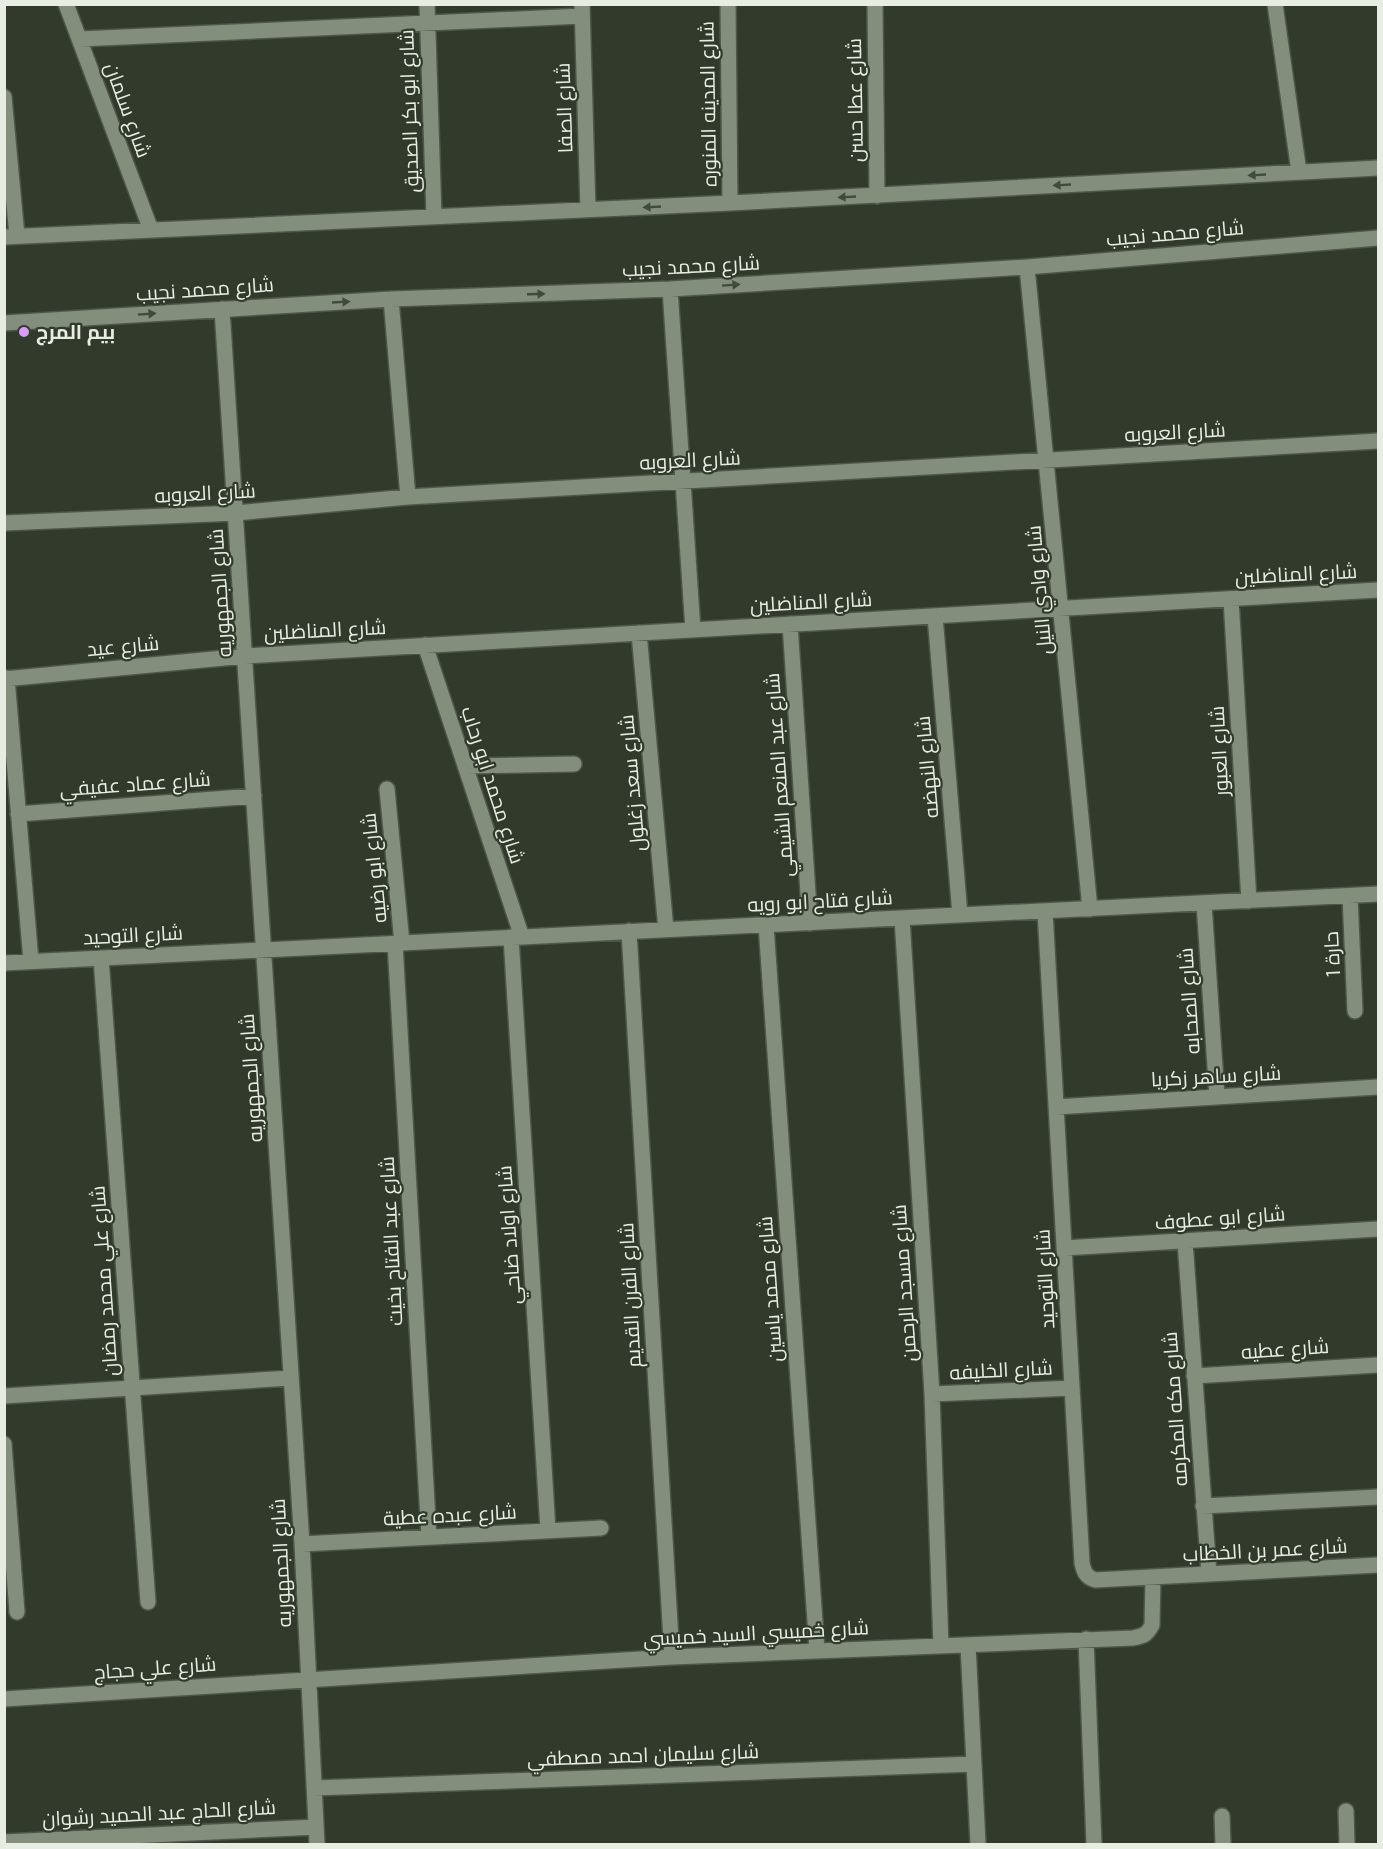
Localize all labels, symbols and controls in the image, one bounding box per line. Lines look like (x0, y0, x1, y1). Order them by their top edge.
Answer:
street label: شارع المدينه المنوره (694, 21, 723, 187)
street label: شارع ابو بكر الصديق (393, 29, 426, 193)
street label: شارع عطا حسن (841, 38, 870, 162)
street label: شارع سلمان (98, 59, 157, 162)
street label: شارع الصفا (549, 62, 580, 154)
one-way arrow (1248, 170, 1267, 179)
one-way arrow (1053, 181, 1072, 190)
one-way arrow (837, 193, 856, 202)
one-way arrow (643, 203, 662, 212)
street label: شارع محمد نجيب (1105, 214, 1245, 253)
street label: شارع محمد نجيب (621, 249, 761, 284)
street label: شارع محمد نجيب (135, 271, 275, 308)
one-way arrow (721, 281, 740, 290)
one-way arrow (527, 289, 546, 299)
one-way arrow (332, 297, 351, 307)
one-way arrow (137, 309, 156, 318)
place label: بيم المرج (36, 319, 115, 346)
marker: بيم المرج (17, 325, 31, 339)
street label: شارع العروبه (1124, 416, 1226, 449)
street label: شارع العروبه (639, 444, 741, 477)
street label: شارع العروبه (154, 477, 256, 510)
street label: شارع وادي النيل (1020, 524, 1061, 656)
street label: شارع الجمهوريه (203, 528, 238, 658)
street label: شارع المناضلين (1234, 558, 1358, 591)
street label: شارع المناضلين (749, 586, 873, 619)
street label: شارع المناضلين (263, 614, 387, 647)
street label: شارع عيد (86, 630, 160, 663)
street label: شارع عبد المنعم الشيمي (759, 672, 802, 878)
street label: شارع محمد ابو رحاب (454, 703, 531, 867)
street label: شارع العبور (1204, 705, 1235, 798)
street label: شارع سعد زغلول (613, 713, 652, 853)
street label: شارع النهضه (910, 715, 945, 819)
street label: شارع عماد عفيفي (59, 766, 212, 805)
street label: شارع ابو رضيه (355, 811, 394, 924)
street label: شارع فتاح ابو رويه (747, 884, 893, 919)
street label: شارع التوحيد (82, 919, 184, 952)
street label: حارة 1 (1318, 931, 1346, 977)
street label: شارع الصحابه (1172, 947, 1207, 1055)
street label: شارع الجمهوريه (234, 1013, 269, 1143)
street label: شارع ساهر زكريا (1150, 1060, 1282, 1093)
street label: شارع عبد الفتاح بخيت (374, 1155, 409, 1326)
street label: شارع اولاد ضاحي (491, 1164, 530, 1305)
street label: شارع علي محمد رمضان (84, 1185, 127, 1377)
street label: شارع ابو عطوف (1154, 1200, 1286, 1237)
street label: شارع مسجد الرحمن (886, 1203, 923, 1363)
street label: شارع محمد ياسين (752, 1215, 789, 1363)
street label: شارع الفرن القديم (613, 1222, 648, 1368)
street label: شارع التوحيد (1029, 1228, 1062, 1330)
street label: شارع مكه المكرمه (1157, 1331, 1194, 1487)
street label: شارع عطيه (1240, 1333, 1330, 1366)
street label: شارع الخليفه (949, 1354, 1053, 1387)
street label: شارع الجمهوريه (265, 1498, 298, 1628)
street label: شارع عبده عطية (383, 1499, 518, 1532)
street label: شارع عمر بن الخطاب (1182, 1533, 1348, 1568)
street label: شارع خميسي السيد خميسي (642, 1614, 870, 1654)
street label: شارع علي حجاج (93, 1651, 217, 1688)
street label: شارع سليمان احمد مصطفي (527, 1738, 759, 1775)
street label: شارع الحاج عبد الحميد رشوان (41, 1794, 277, 1833)

